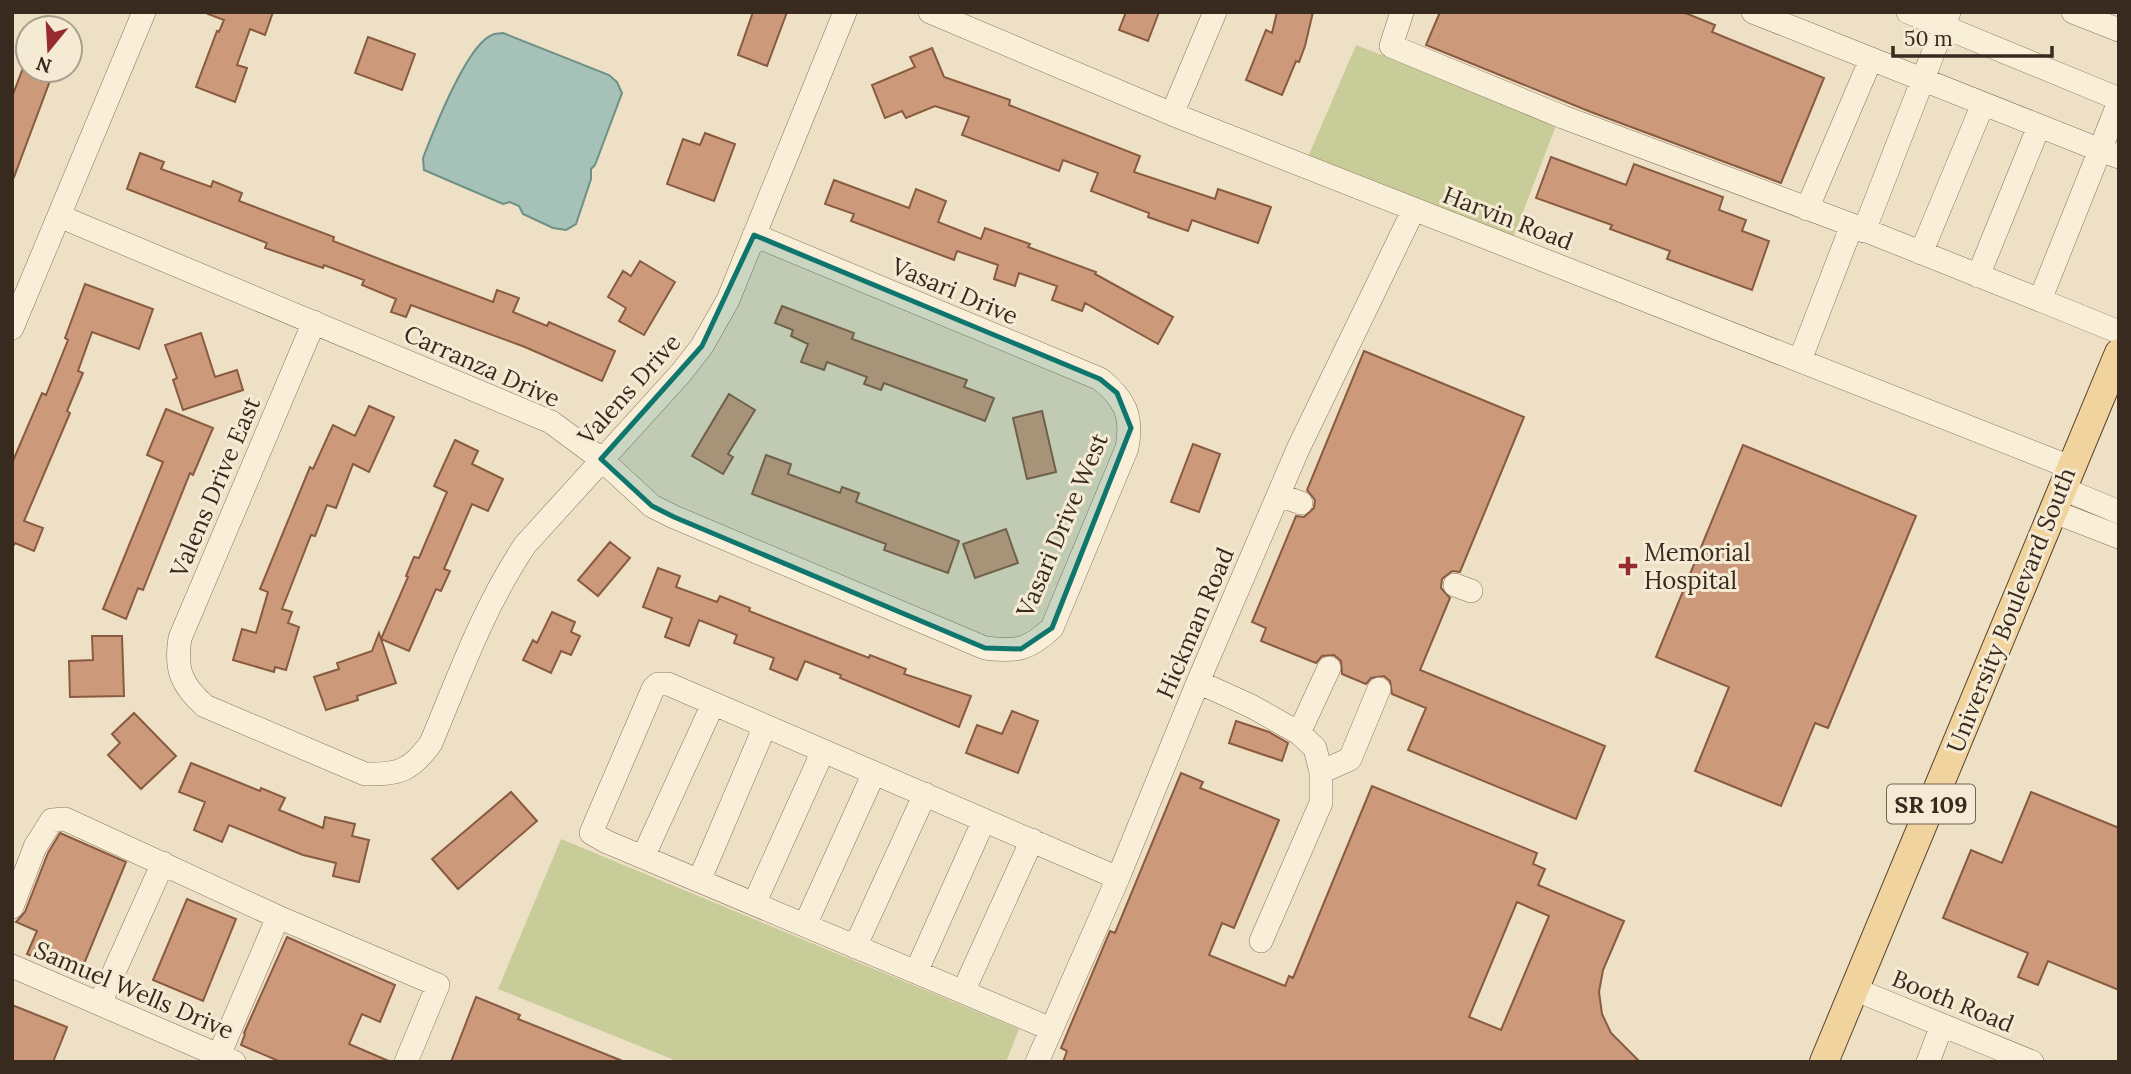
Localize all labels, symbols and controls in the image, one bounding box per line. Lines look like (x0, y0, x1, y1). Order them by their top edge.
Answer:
north arrow (14, 14, 84, 84)
scale bar (1893, 14, 2052, 58)
text: 50 m (1904, 25, 1953, 52)
text: N (33, 51, 54, 79)
street label: Harvin Road (1439, 179, 1577, 257)
street label: Vasari Drive (886, 250, 1023, 332)
street label: Carranza Drive (399, 318, 565, 414)
street label: Valens Drive (570, 327, 687, 452)
street label: Valens Drive East (163, 391, 267, 583)
street label: Vasari Drive West (1009, 428, 1115, 623)
street label: University Boulevard South (1940, 463, 2082, 757)
place label: Memorial Hospital (1644, 537, 1750, 596)
street label: Hickman Road (1149, 543, 1241, 703)
marker: Memorial Hospital (1618, 556, 1638, 576)
road number: SR 109 (1887, 784, 1975, 824)
street label: Samuel Wells Drive (29, 934, 239, 1046)
street label: Booth Road (1888, 963, 2018, 1039)

